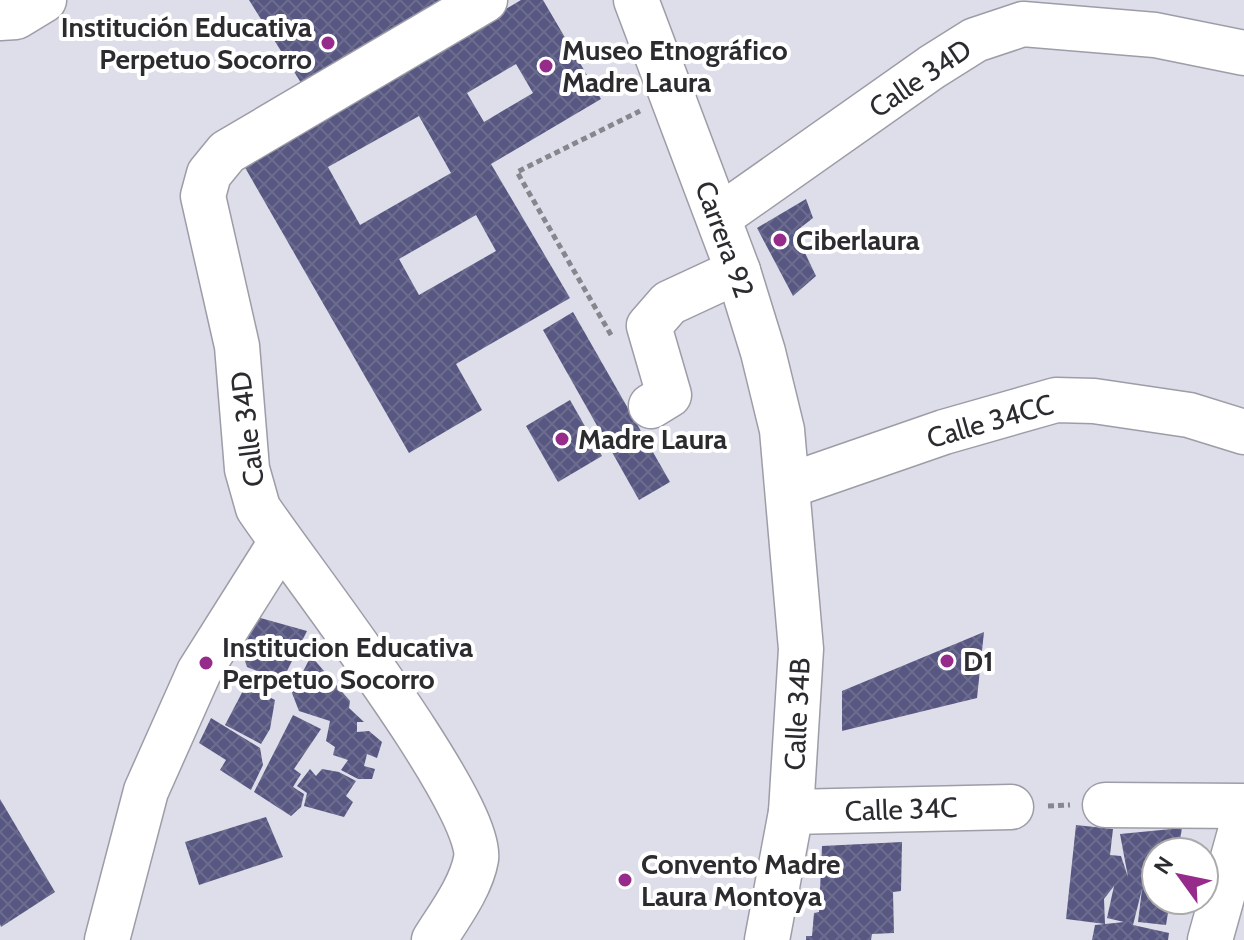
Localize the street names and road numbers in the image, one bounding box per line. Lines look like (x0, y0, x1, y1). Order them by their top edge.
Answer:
street label: Calle 34D (862, 31, 978, 125)
street label: Carrera 92 (688, 176, 762, 302)
street label: Calle 34D (223, 369, 271, 489)
street label: Calle 34CC (923, 387, 1057, 455)
street label: Calle 34B (777, 657, 817, 771)
street label: Calle 34C (844, 790, 958, 828)

